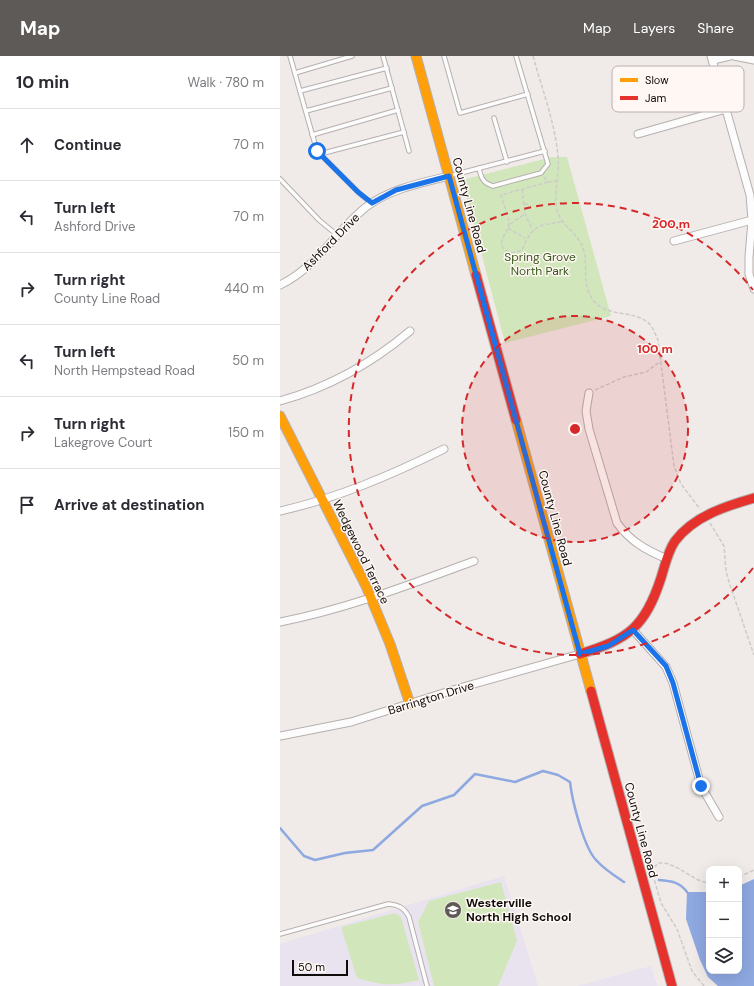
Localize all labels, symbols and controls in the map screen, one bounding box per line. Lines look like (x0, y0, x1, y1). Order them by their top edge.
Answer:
text: Map (20, 16, 60, 41)
text: Map (583, 19, 611, 37)
text: Layers (633, 19, 675, 37)
text: Share (697, 19, 734, 37)
legend (612, 66, 744, 112)
text: 10 min (16, 71, 69, 93)
text: Slow (645, 73, 669, 87)
text: Walk · 780 m (187, 74, 264, 91)
text: Jam (645, 91, 666, 105)
icon: ahead (16, 134, 38, 156)
text: Continue (54, 135, 122, 155)
text: 70 m (233, 136, 264, 153)
route start (308, 142, 326, 160)
street label: County Line Road (449, 156, 489, 254)
text: Turn left (54, 198, 115, 218)
icon: left (16, 206, 38, 228)
text: 70 m (233, 208, 264, 225)
street label: Ashford Drive (299, 210, 363, 274)
text: 200 m (652, 216, 690, 232)
text: Ashford Drive (54, 218, 135, 235)
park label: Spring Grove North Park (504, 249, 576, 279)
text: Turn right (54, 270, 125, 290)
icon: right (16, 278, 38, 300)
text: 440 m (224, 280, 264, 297)
text: County Line Road (54, 290, 160, 307)
text: 100 m (637, 341, 673, 357)
text: Turn left (54, 342, 115, 362)
icon: left (16, 350, 38, 372)
text: 50 m (232, 352, 264, 369)
text: North Hempstead Road (54, 362, 195, 379)
text: Turn right (54, 414, 125, 434)
icon: right (16, 422, 38, 444)
centre of rings (568, 422, 582, 436)
text: 150 m (228, 424, 264, 441)
text: Lakegrove Court (54, 434, 152, 451)
street label: County Line Road (535, 469, 575, 567)
icon: arrive (16, 494, 38, 516)
text: Arrive at destination (54, 495, 205, 515)
street label: Wedgewood Terrace (329, 497, 393, 607)
street label: Barrington Drive (386, 677, 476, 719)
route end (692, 777, 710, 795)
street label: County Line Road (621, 781, 661, 879)
map controls (706, 866, 742, 974)
button: + (706, 866, 742, 902)
place label: Westerville North High School (466, 895, 571, 925)
school or university icon: Westerville North High School (443, 900, 463, 920)
button: − (706, 902, 742, 938)
button: layers (706, 938, 742, 974)
scale bar (292, 958, 348, 977)
text: 50 m (298, 960, 325, 974)

